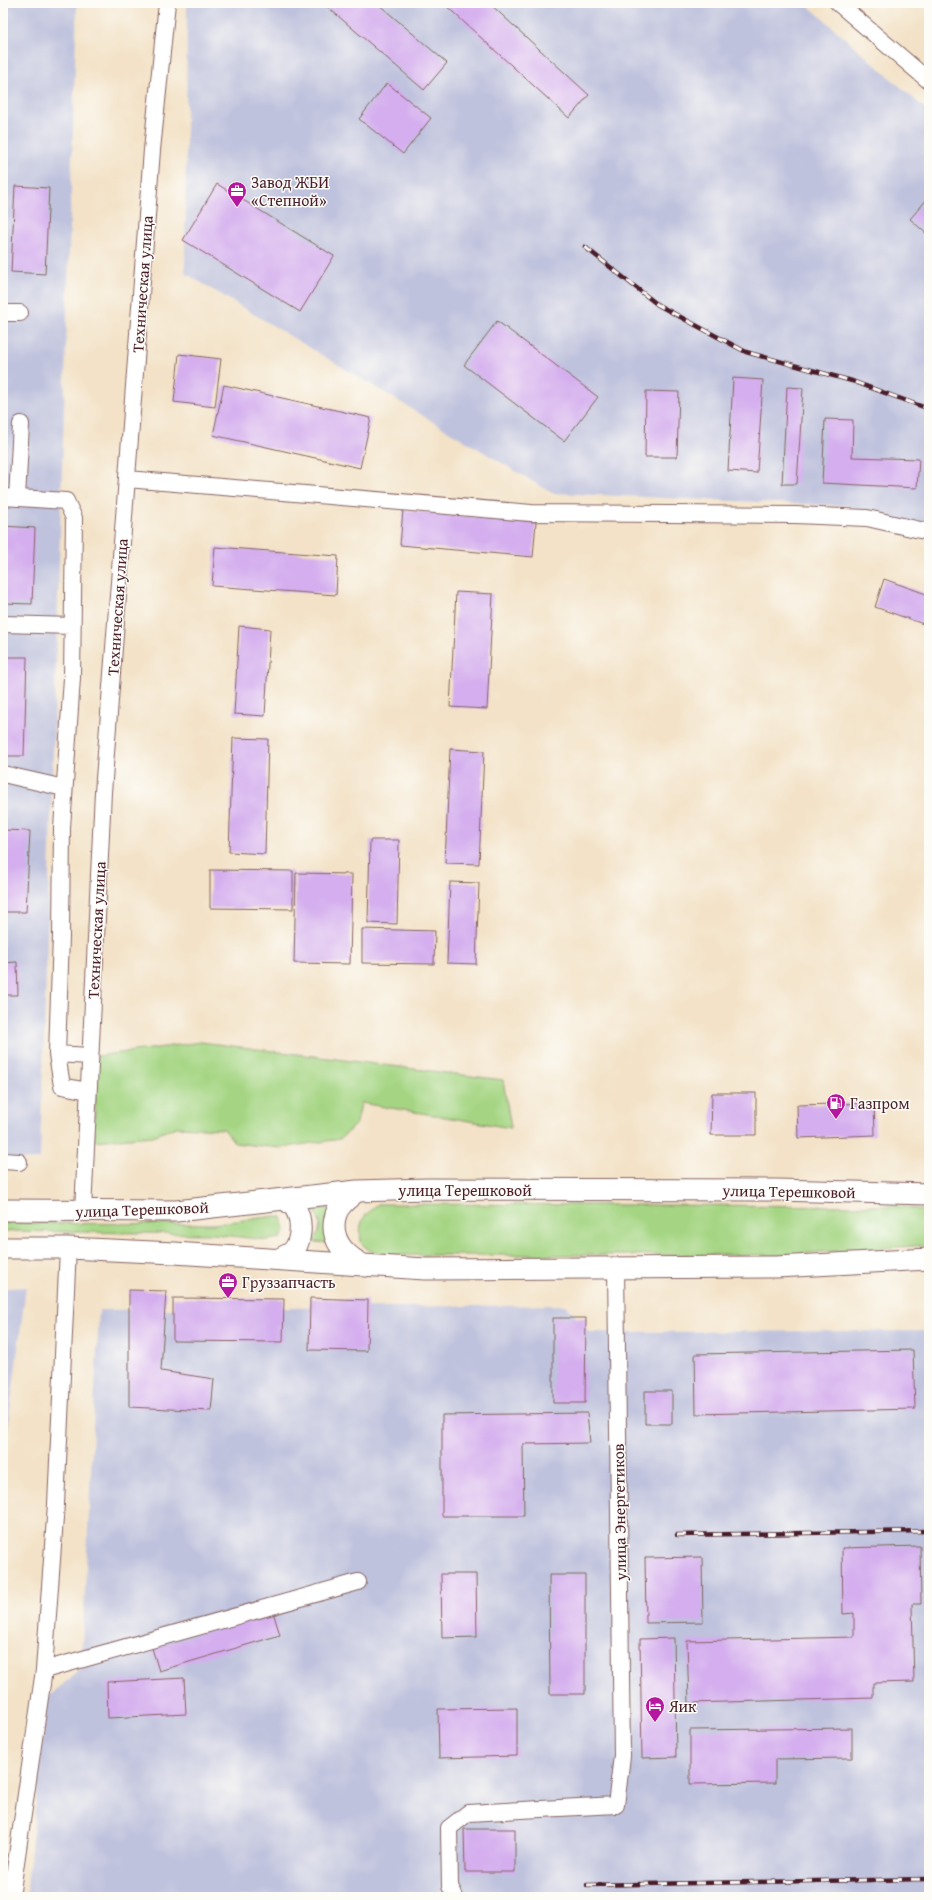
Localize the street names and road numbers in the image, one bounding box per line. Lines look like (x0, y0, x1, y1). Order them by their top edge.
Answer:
street label: Техническая улица (125, 214, 159, 353)
street label: Техническая улица (100, 537, 134, 676)
street label: Техническая улица (80, 860, 112, 999)
street label: улица Терешковой (397, 1178, 532, 1202)
street label: улица Терешковой (721, 1178, 856, 1204)
street label: улица Терешковой (74, 1195, 210, 1223)
street label: улица Энергетиков (606, 1443, 632, 1582)

